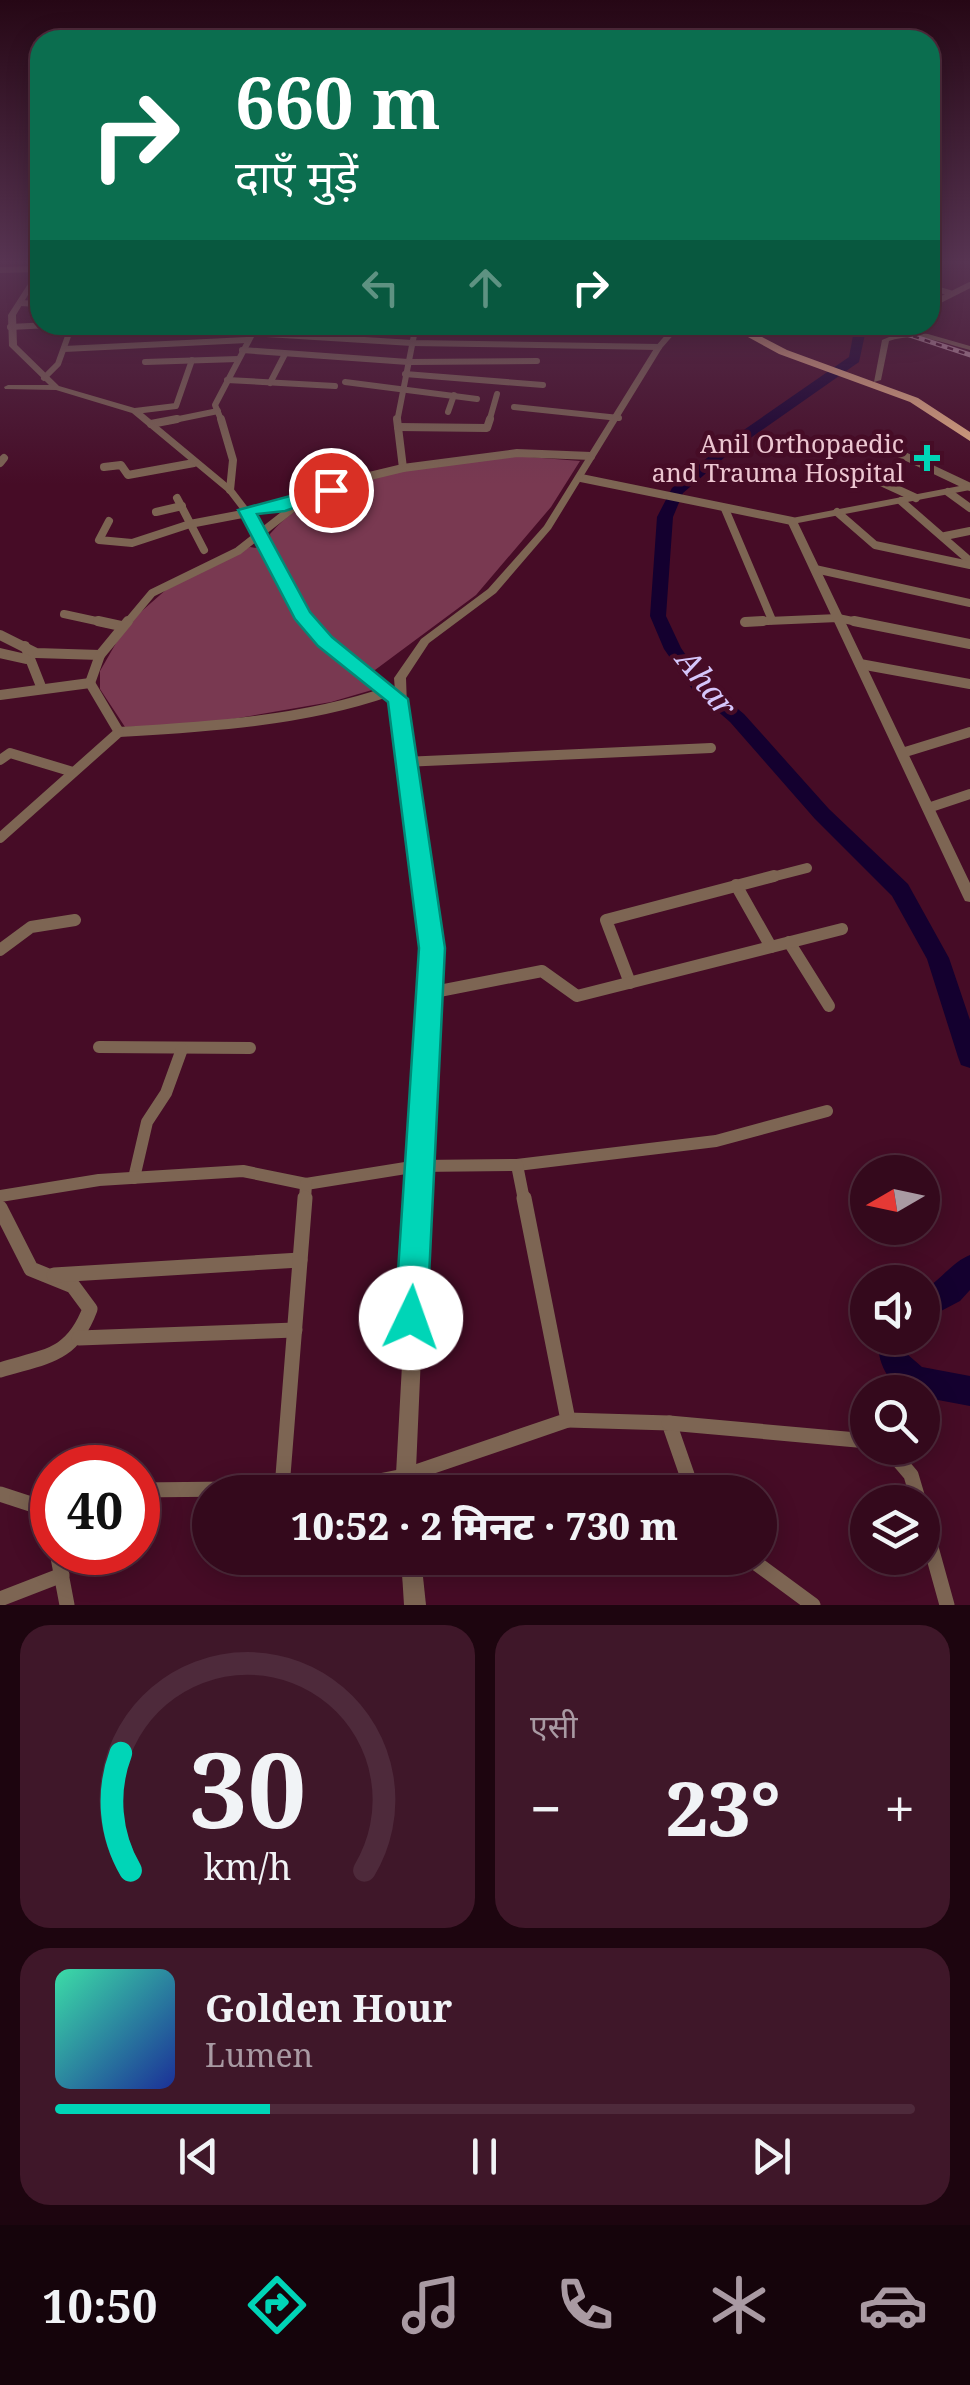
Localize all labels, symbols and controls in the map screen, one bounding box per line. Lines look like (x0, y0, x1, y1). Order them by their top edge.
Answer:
text: 660 m (235, 54, 441, 150)
icon: right (70, 70, 200, 200)
text: दाएँ मुड़ें (235, 145, 358, 206)
icon: left (353, 260, 408, 315)
icon: ahead (458, 260, 513, 315)
icon: right (563, 260, 618, 315)
place label: Anil Orthopaedic and Trauma Hospital (652, 426, 904, 489)
marker: Anil Orthopaedic and Trauma Hospital (914, 445, 940, 471)
pin (289, 448, 374, 533)
icon: arrive (304, 463, 359, 518)
water label: Ahar (666, 638, 748, 726)
north arrow (850, 1155, 940, 1245)
map controls (850, 1155, 940, 1575)
button: sound (850, 1265, 940, 1355)
position arrow (359, 1266, 463, 1370)
button: search (850, 1375, 940, 1465)
speed limit sign: 40 (30, 1445, 160, 1575)
button: layers (850, 1485, 940, 1575)
text: 10:52 · 2 मिनट · 730 m (291, 1499, 678, 1551)
text: एसी (530, 1704, 578, 1747)
text: 30 (189, 1717, 306, 1858)
text: 23° (666, 1756, 781, 1858)
text: − (530, 1770, 562, 1845)
text: + (884, 1770, 915, 1845)
text: km/h (204, 1842, 291, 1890)
text: Golden Hour (205, 1981, 452, 2033)
text: Lumen (205, 2033, 313, 2076)
icon: previous (171, 2129, 226, 2184)
icon: pause (457, 2129, 512, 2184)
icon: next (744, 2129, 799, 2184)
icon: directions (242, 2270, 312, 2340)
icon: music (396, 2270, 466, 2340)
icon: phone (550, 2270, 620, 2340)
icon: climate (704, 2270, 774, 2340)
icon: car (858, 2270, 928, 2340)
text: 10:50 (42, 2275, 157, 2336)

